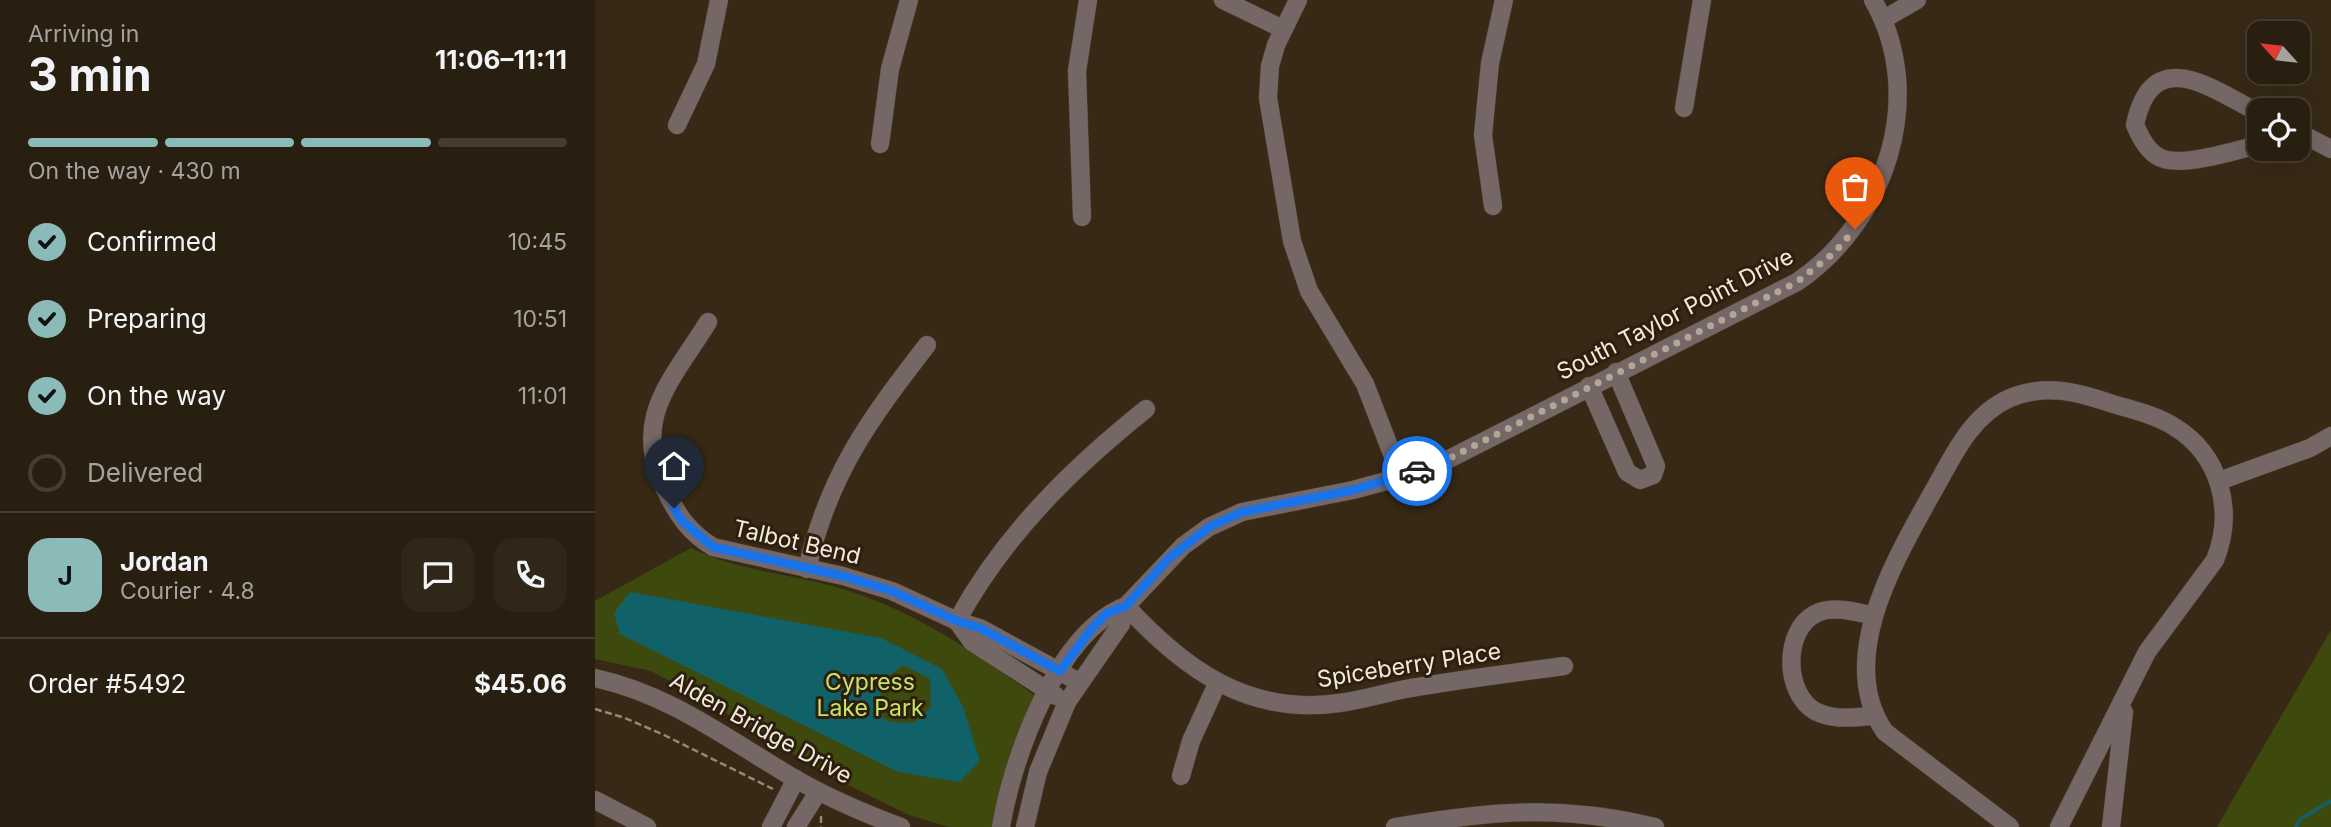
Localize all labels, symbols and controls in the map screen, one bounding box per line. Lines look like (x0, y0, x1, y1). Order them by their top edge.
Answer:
text: Arriving in (28, 20, 139, 48)
north arrow (2247, 21, 2310, 84)
map controls (2247, 21, 2310, 161)
text: 11:06–11:11 (435, 44, 567, 75)
text: 3 min (28, 46, 152, 102)
button: locate (2247, 98, 2310, 161)
text: On the way · 430 m (28, 157, 241, 185)
pin (1825, 157, 1885, 229)
icon: bag (1836, 168, 1874, 206)
icon: check (28, 223, 66, 261)
text: Confirmed (87, 226, 217, 257)
text: 10:45 (508, 228, 567, 256)
street label: South Taylor Point Drive (1552, 242, 1798, 386)
icon: check (28, 300, 66, 338)
text: Preparing (87, 303, 207, 334)
text: 10:51 (513, 305, 567, 333)
icon: check (28, 377, 66, 415)
text: On the way (87, 380, 226, 411)
text: 11:01 (518, 382, 567, 410)
pin (644, 436, 704, 508)
courier (1382, 436, 1452, 506)
icon: home (655, 447, 693, 485)
icon: car (1398, 452, 1436, 490)
text: Delivered (87, 457, 203, 488)
street label: Talbot Bend (731, 514, 863, 570)
button: chat (401, 538, 475, 612)
button: phone (493, 538, 567, 612)
text: Jordan (120, 546, 209, 577)
text: J (57, 560, 73, 591)
text: Courier · 4.8 (120, 577, 255, 605)
street label: Spiceberry Place (1315, 637, 1503, 693)
street label: Alden Bridge Drive (665, 666, 857, 790)
text: Order #5492 (28, 668, 186, 699)
text: $45.06 (474, 668, 567, 699)
park label: Cypress Lake Park (816, 668, 924, 722)

